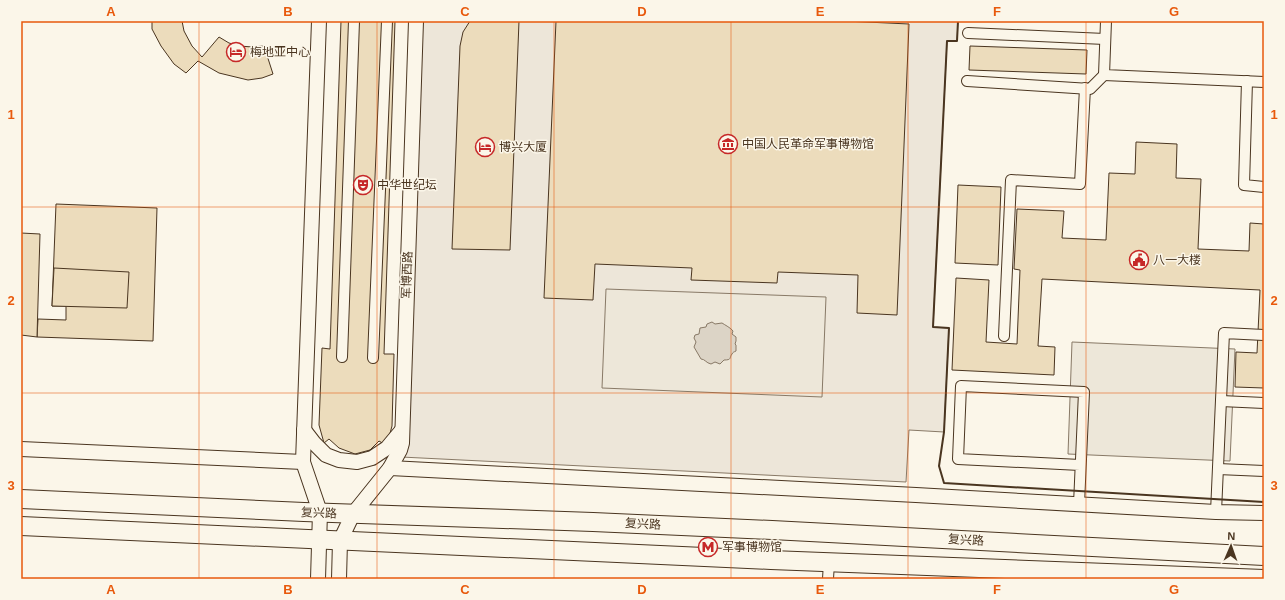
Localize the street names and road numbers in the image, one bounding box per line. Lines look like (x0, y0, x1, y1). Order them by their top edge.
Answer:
street label: 军博西路 (399, 251, 415, 299)
street label: 复兴路 (301, 505, 337, 521)
street label: 复兴路 (625, 516, 661, 532)
street label: 复兴路 (948, 532, 984, 548)

